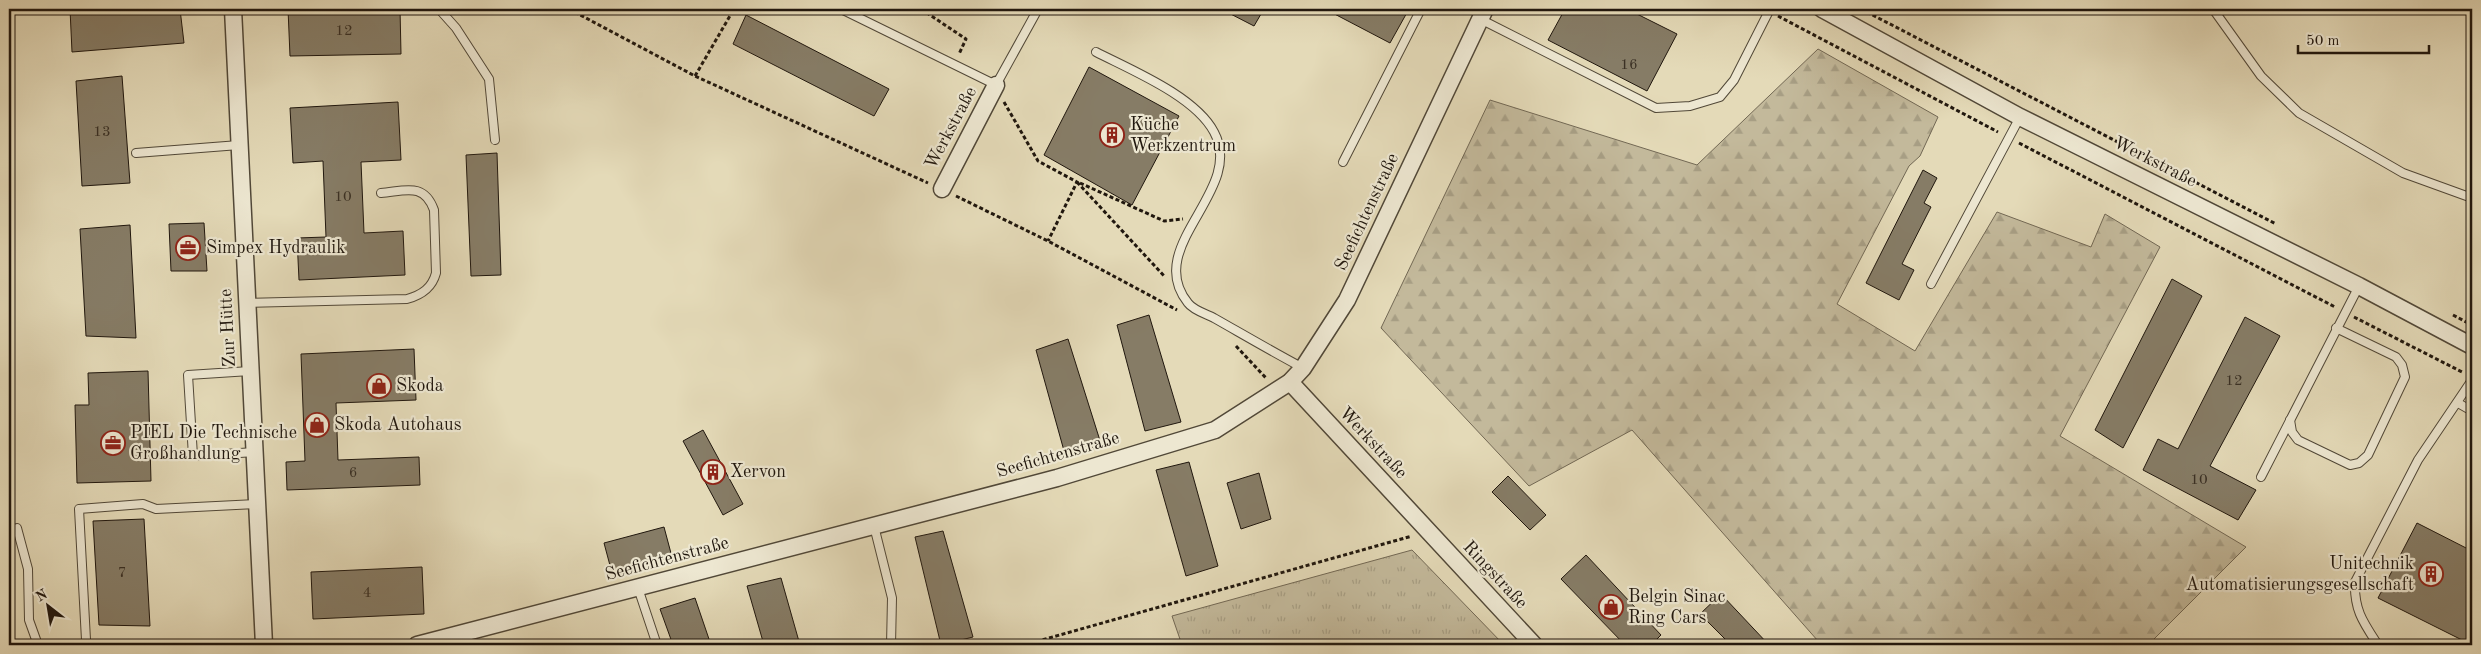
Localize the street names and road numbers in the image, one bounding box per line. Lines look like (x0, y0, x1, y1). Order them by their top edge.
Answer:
street label: Werkstraße (922, 84, 980, 172)
street label: Werkstraße (2111, 133, 2199, 191)
street label: Seefichtenstraße (1332, 150, 1402, 274)
street label: Zur Hütte (217, 288, 239, 368)
street label: Werkstraße (1336, 404, 1410, 482)
street label: Seefichtenstraße (994, 429, 1122, 481)
street label: Seefichtenstraße (603, 534, 731, 584)
street label: Ringstraße (1459, 538, 1531, 612)

